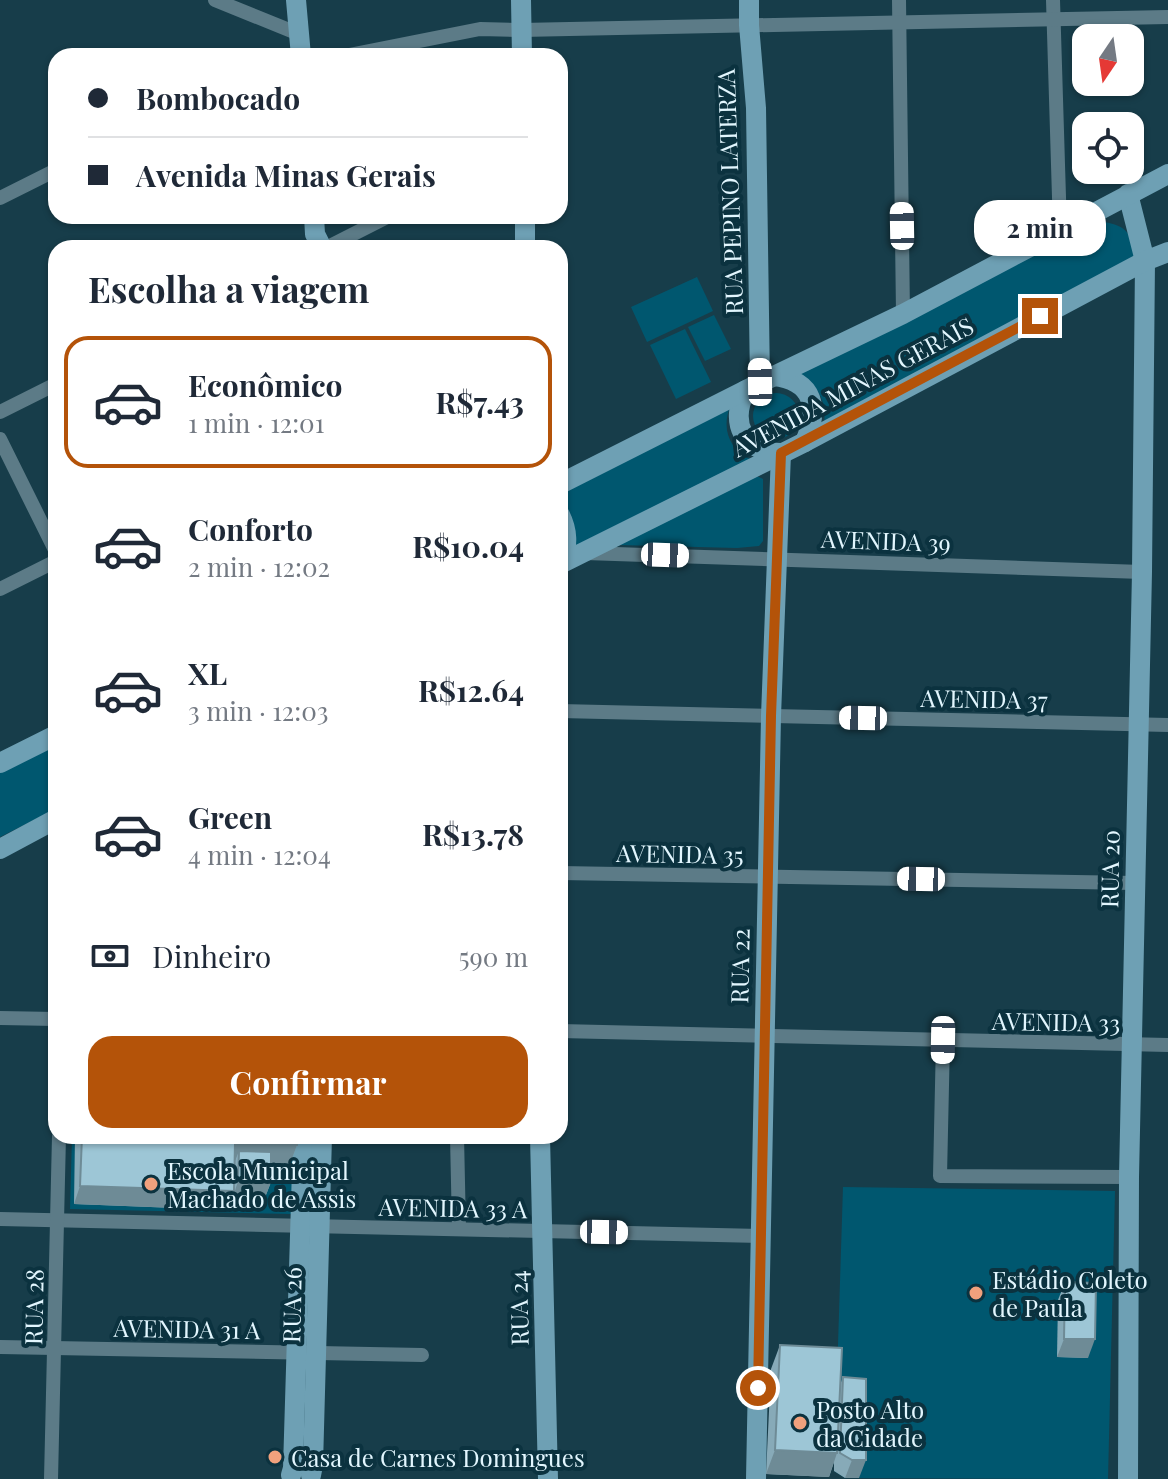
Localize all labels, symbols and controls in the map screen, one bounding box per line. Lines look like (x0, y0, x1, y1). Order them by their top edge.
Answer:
north arrow (1072, 24, 1144, 96)
map controls (1072, 24, 1144, 184)
street label: RUA PEPINO LATERZA (709, 68, 749, 315)
text: Bombocado (136, 78, 300, 118)
button: locate (1072, 112, 1144, 184)
text: Avenida Minas Gerais (136, 155, 436, 195)
callout: 2 min (974, 200, 1106, 256)
car (890, 202, 914, 250)
text: 2 min (1006, 210, 1074, 245)
text: Escolha a viagem (88, 264, 369, 312)
route end (1022, 298, 1058, 334)
street label: AVENIDA MINAS GERAIS (725, 309, 978, 464)
car (748, 358, 772, 406)
text: Econômico (188, 365, 343, 405)
icon: car (92, 366, 164, 438)
text: R$7.43 (435, 382, 524, 422)
text: 1 min · 12:01 (188, 405, 324, 440)
text: Conforto (188, 509, 313, 549)
icon: car (92, 510, 164, 582)
street label: AVENIDA 39 (820, 522, 951, 558)
text: R$10.04 (412, 526, 524, 566)
car (641, 542, 689, 568)
text: 2 min · 12:02 (188, 549, 330, 584)
text: XL (188, 653, 227, 693)
icon: car (92, 654, 164, 726)
text: R$12.64 (418, 670, 524, 710)
street label: AVENIDA 37 (919, 681, 1048, 715)
text: 3 min · 12:03 (188, 693, 329, 728)
car (839, 706, 887, 730)
text: Green (188, 797, 272, 837)
icon: car (92, 798, 164, 870)
text: R$13.78 (422, 814, 524, 854)
street label: RUA 20 (1092, 830, 1126, 908)
street label: AVENIDA 35 (615, 836, 744, 870)
text: 4 min · 12:04 (188, 837, 331, 872)
car (897, 867, 945, 891)
street label: RUA 22 (722, 928, 756, 1004)
icon: cash (88, 934, 132, 978)
text: Dinheiro (152, 936, 271, 976)
text: 590 m (459, 939, 528, 974)
street label: AVENIDA 33 (991, 1004, 1120, 1038)
car (931, 1016, 955, 1064)
button: Confirmar (88, 1036, 528, 1128)
place label: Escola Municipal Machado de Assis (167, 1154, 356, 1214)
marker: Escola Municipal Machado de Assis (142, 1175, 160, 1193)
street label: AVENIDA 33 A (377, 1190, 528, 1224)
car (580, 1220, 628, 1244)
place label: Estádio Coleto de Paula (992, 1263, 1148, 1323)
street label: RUA 26 (274, 1267, 308, 1343)
street label: RUA 28 (16, 1269, 50, 1345)
street label: RUA 24 (501, 1270, 535, 1346)
marker: Estádio Coleto de Paula (967, 1284, 985, 1302)
street label: AVENIDA 31 A (112, 1311, 261, 1345)
route start (740, 1370, 776, 1406)
place label: Posto Alto da Cidade (816, 1393, 924, 1453)
marker: Posto Alto da Cidade (791, 1414, 809, 1432)
place label: Casa de Carnes Domingues (291, 1441, 585, 1473)
marker: Casa de Carnes Domingues (266, 1448, 284, 1466)

